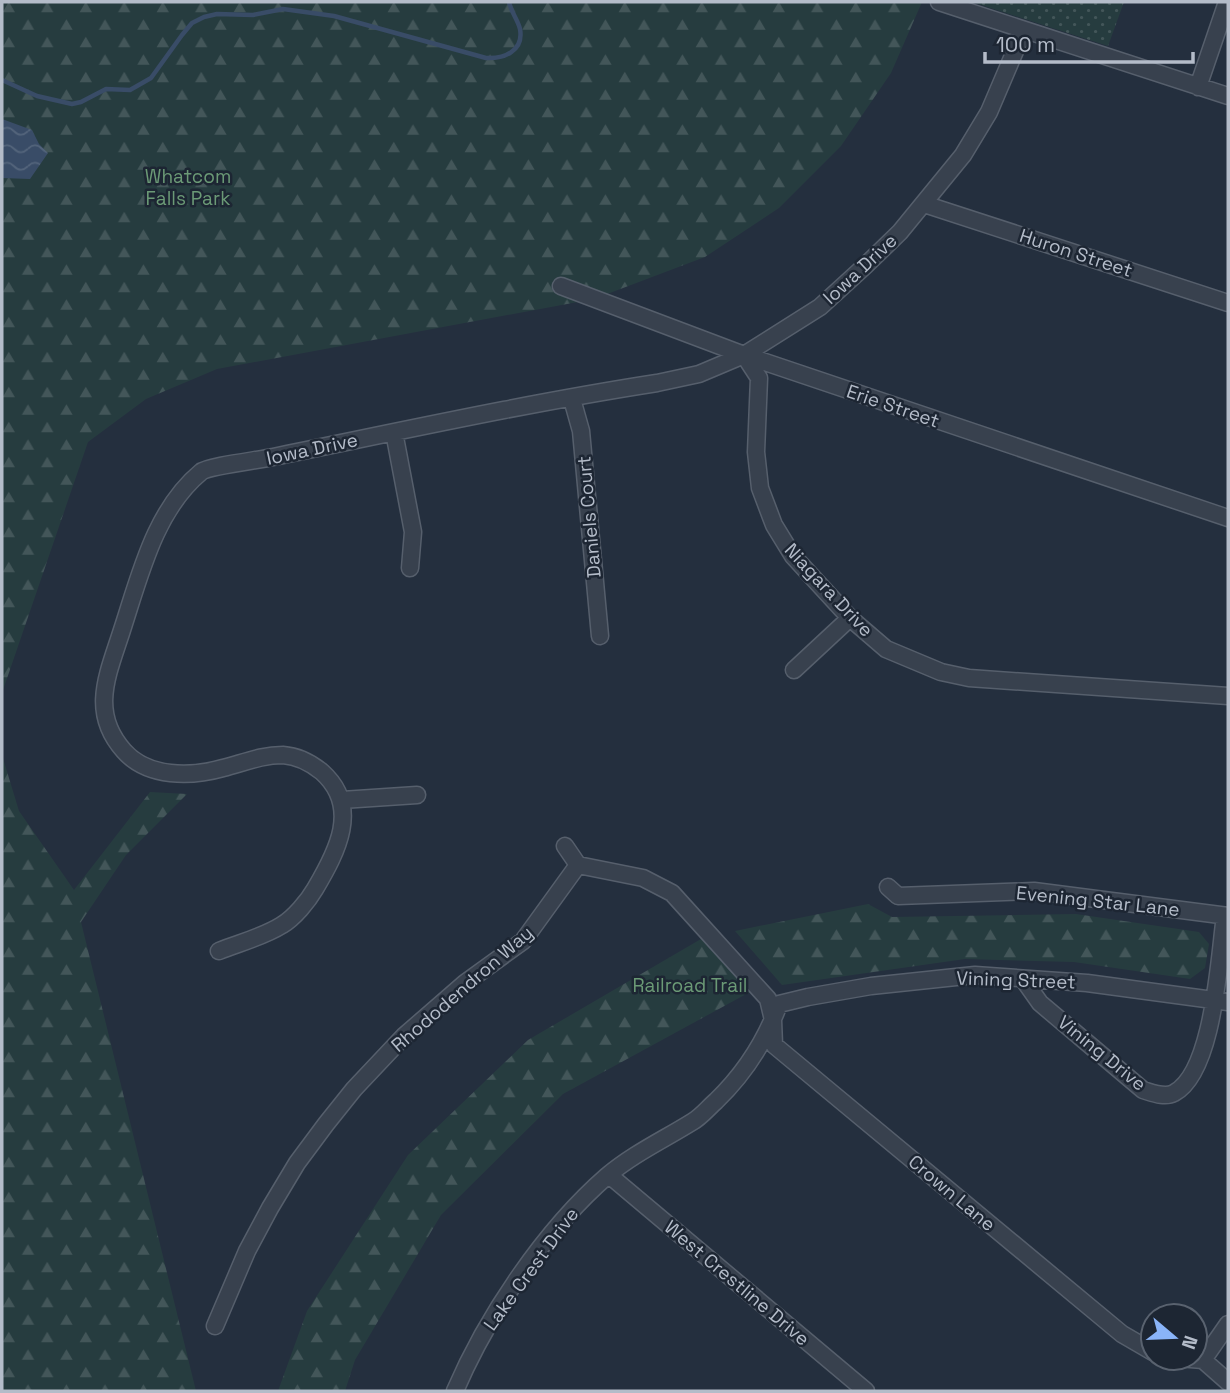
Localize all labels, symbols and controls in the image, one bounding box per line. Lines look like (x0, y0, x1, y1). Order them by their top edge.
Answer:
scale bar (985, 21, 1193, 65)
text: 100 m (996, 31, 1055, 58)
park label: Whatcom Falls Park (145, 164, 231, 211)
street label: Huron Street (1016, 223, 1136, 283)
street label: Iowa Drive (818, 228, 902, 310)
street label: Erie Street (843, 378, 943, 434)
street label: Iowa Drive (264, 427, 360, 471)
street label: Daniels Court (571, 455, 607, 579)
street label: Niagara Drive (779, 538, 879, 642)
street label: Evening Star Lane (1015, 880, 1181, 922)
street label: Rhododendron Way (386, 920, 538, 1058)
street label: Vining Street (956, 965, 1076, 995)
park label: Railroad Trail (633, 973, 747, 998)
street label: Vining Drive (1053, 1010, 1151, 1096)
street label: Crown Lane (903, 1149, 1001, 1237)
street label: Lake Crest Drive (478, 1202, 584, 1336)
street label: West Crestline Drive (659, 1215, 815, 1351)
north arrow (1139, 1302, 1209, 1372)
text: N (1176, 1332, 1203, 1352)

